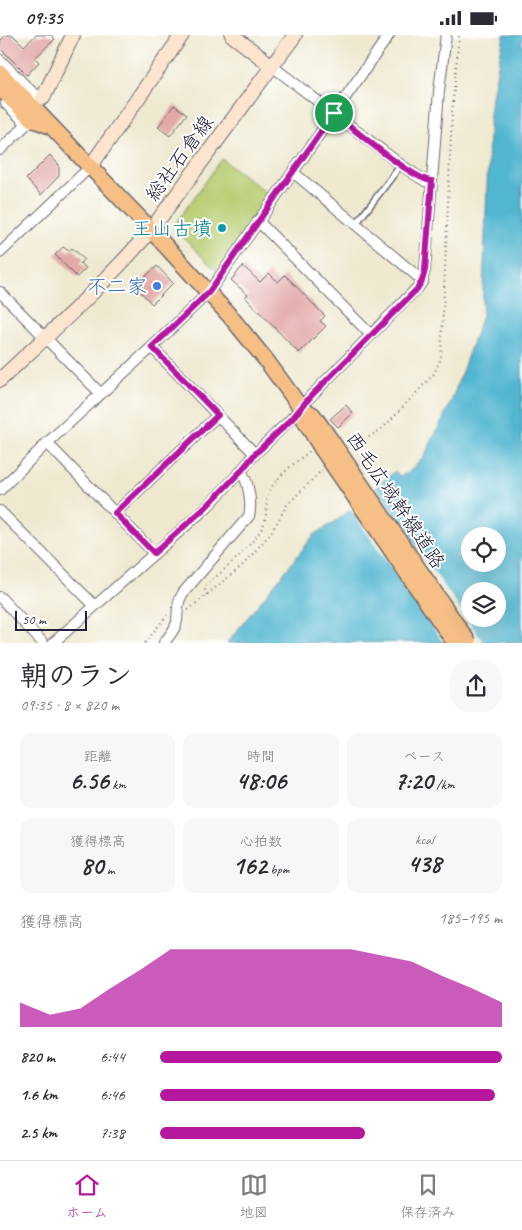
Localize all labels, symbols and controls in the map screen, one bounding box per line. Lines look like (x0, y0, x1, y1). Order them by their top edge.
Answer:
text: 09:35 (25, 6, 62, 30)
pin (313, 92, 355, 134)
icon: arrive (320, 99, 348, 127)
street label: 総社石倉線 (140, 110, 219, 206)
place label: 王山古墳 (132, 216, 212, 241)
marker: 王山古墳 (216, 222, 228, 234)
place label: 不二家 (87, 274, 147, 299)
marker: 不二家 (151, 280, 163, 292)
street label: 西毛広域幹線道路 (340, 427, 451, 574)
map controls (461, 527, 506, 627)
button: locate (461, 527, 506, 572)
button: layers (461, 582, 506, 627)
scale bar (15, 607, 88, 631)
text: 50 m (22, 611, 46, 628)
text: 朝のラン (20, 658, 132, 693)
button: share (450, 660, 502, 712)
text: 09:35 · 8 × 820 m (20, 695, 119, 715)
text: 距離 (84, 748, 112, 765)
text: 時間 (247, 748, 275, 765)
text: ペース (404, 748, 445, 765)
text: 6.56 (69, 765, 109, 797)
text: 48:06 (236, 765, 286, 797)
text: 7:20 (394, 765, 433, 797)
text: km (109, 776, 126, 793)
text: /km (433, 776, 454, 793)
text: kcal (415, 831, 434, 848)
text: 獲得標高 (70, 833, 126, 850)
text: 心拍数 (240, 833, 282, 850)
text: 438 (407, 848, 441, 880)
text: 80 (81, 850, 103, 882)
text: 162 (233, 850, 267, 882)
text: m (103, 861, 115, 878)
text: bpm (267, 861, 289, 878)
text: 185–195 m (439, 908, 502, 928)
text: 獲得標高 (20, 912, 84, 932)
text: 820 m (20, 1047, 55, 1067)
text: 6:44 (100, 1047, 125, 1067)
text: 1.6 km (20, 1085, 58, 1105)
text: 6:46 (100, 1085, 125, 1105)
text: 2.5 km (20, 1123, 57, 1143)
text: 7:38 (100, 1123, 125, 1143)
tab: ホーム (66, 1171, 108, 1221)
tab: 地図 (240, 1171, 268, 1221)
tab: 保存済み (400, 1171, 456, 1221)

